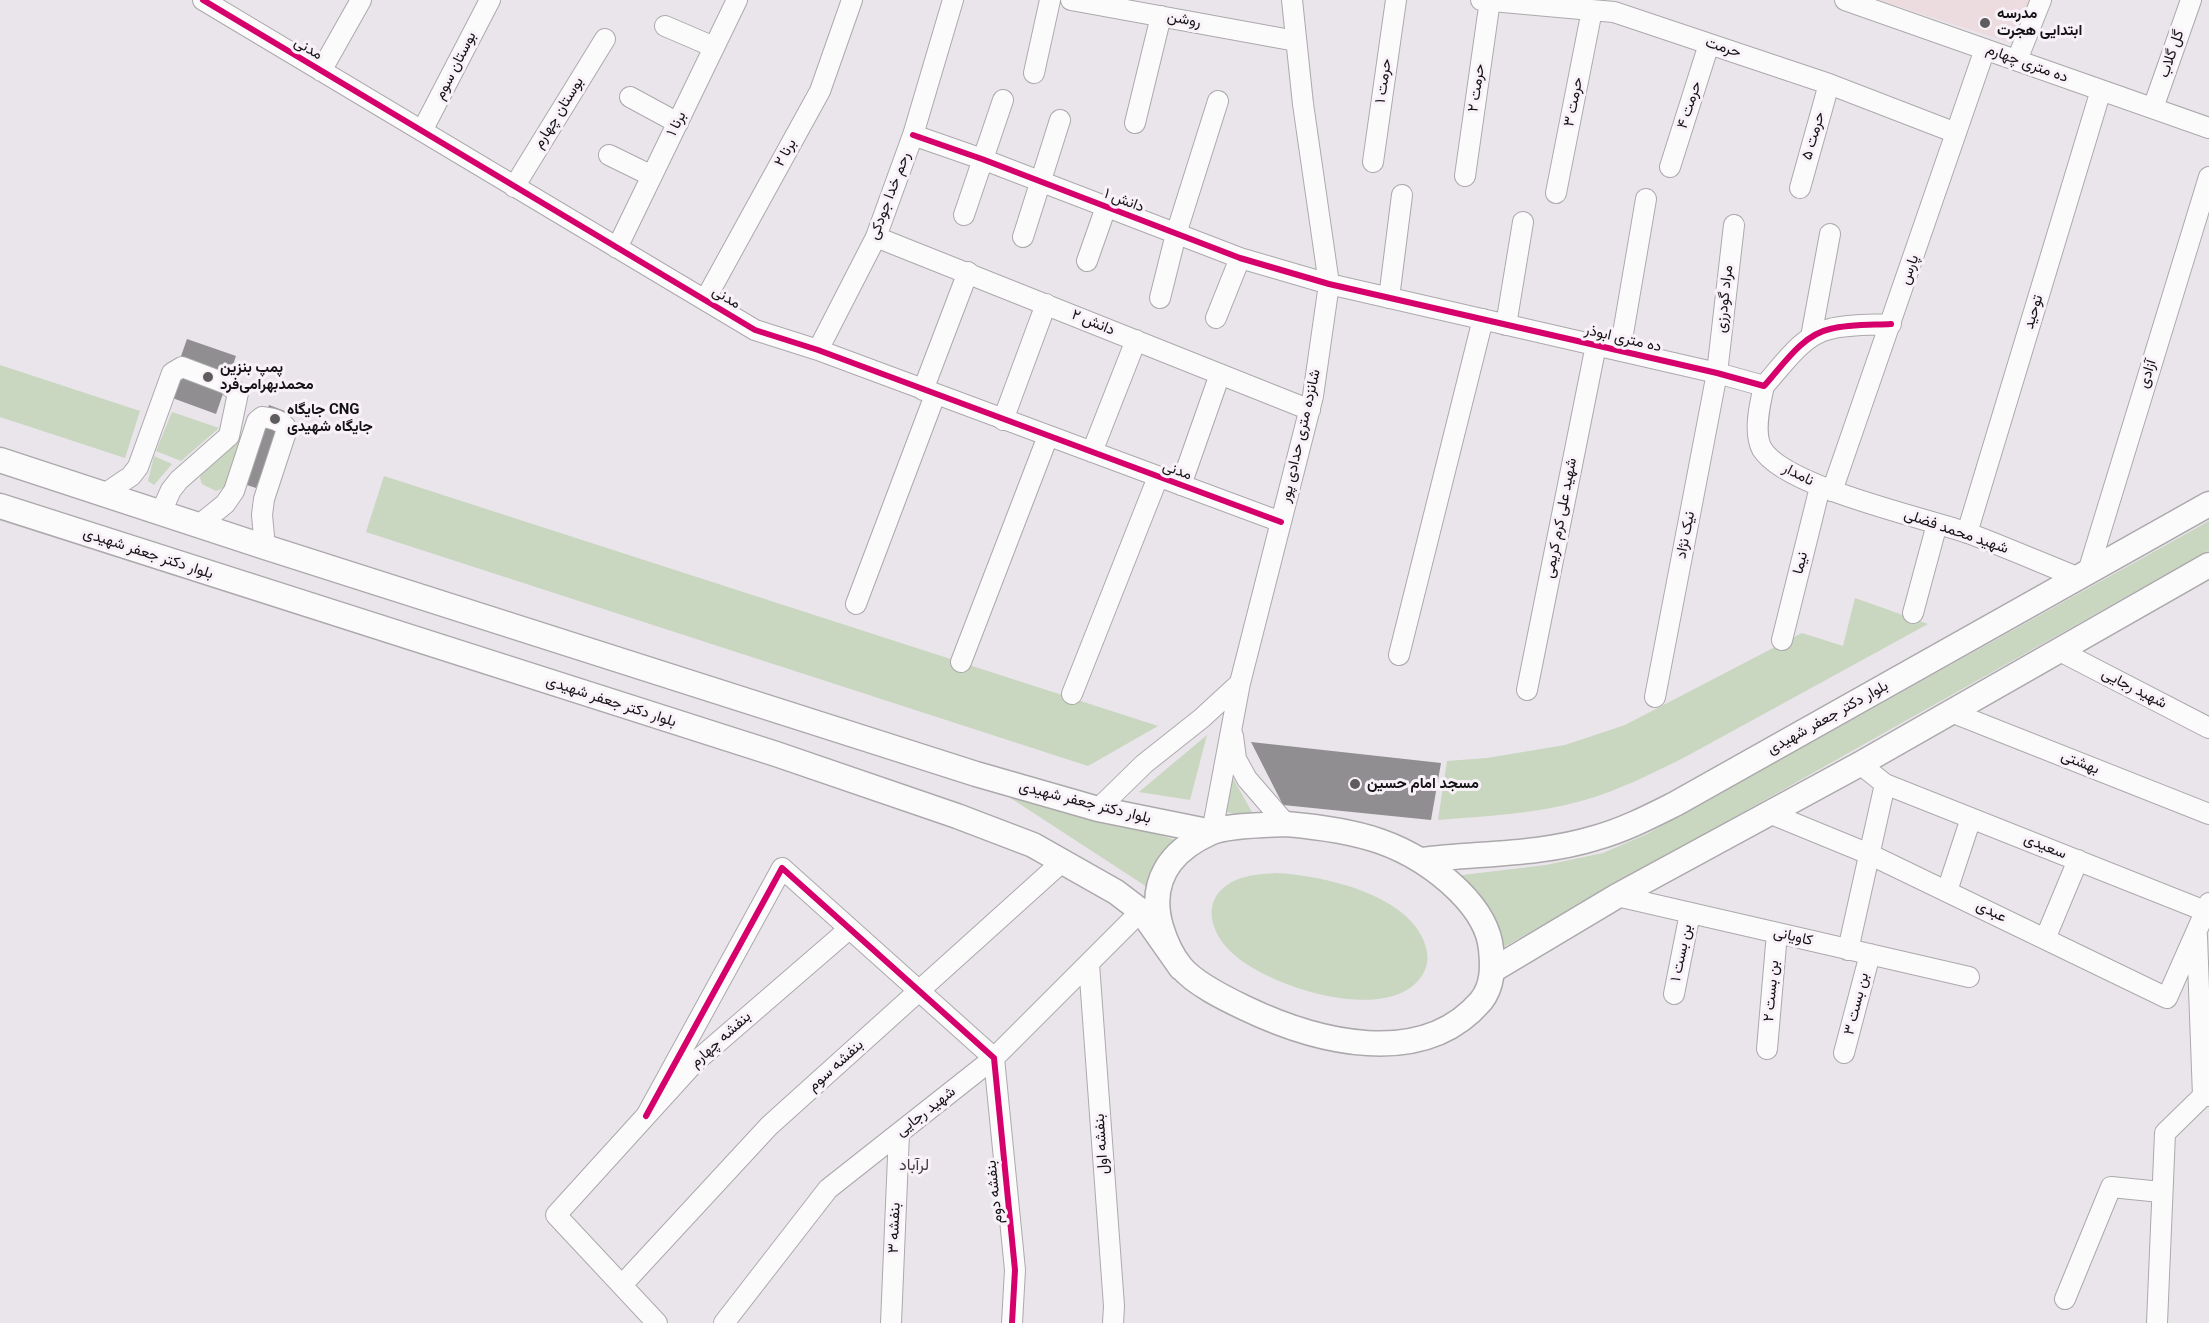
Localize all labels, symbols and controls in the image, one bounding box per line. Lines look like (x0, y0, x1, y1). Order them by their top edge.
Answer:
place label: مدرسه ابتدایی هجرت (1997, 5, 2082, 40)
street label: روشن (1165, 8, 1203, 32)
marker: مدرسه ابتدایی هجرت (1978, 16, 1992, 30)
street label: گل گلاب (2155, 28, 2189, 80)
street label: بوستان سوم (431, 29, 481, 103)
street label: مدنی (291, 34, 325, 64)
street label: حرمت (1703, 34, 1743, 62)
street label: ده متری چهارم (1984, 41, 2070, 87)
street label: حرمت ۱ (1372, 58, 1396, 104)
street label: حرمت ۲ (1465, 63, 1489, 113)
street label: بوستان چهارم (530, 74, 588, 152)
street label: حرمت ۳ (1560, 76, 1588, 128)
street label: حرمت ۴ (1674, 79, 1706, 131)
street label: برنا ۱ (663, 109, 691, 139)
street label: حرمت ۵ (1799, 110, 1829, 162)
street label: برنا ۲ (771, 136, 801, 170)
street label: رحم خدا جودکی (865, 150, 915, 242)
street label: دانش ۱ (1101, 185, 1147, 217)
street label: پارس (1897, 253, 1923, 287)
street label: مراد گودرزی (1712, 264, 1738, 334)
street label: مدنی (709, 283, 743, 313)
street label: توحید (2020, 293, 2048, 331)
street label: دانش ۲ (1069, 306, 1117, 340)
street label: ده متری ابوذر (1583, 321, 1663, 357)
street label: آزادی (2135, 358, 2161, 390)
place label: پمپ بنزین محمد‌بهرامی‌فرد (220, 359, 314, 394)
street label: شانزده متری حدادی پور (1277, 368, 1325, 504)
marker: پمپ بنزین محمد‌بهرامی‌فرد (201, 370, 215, 384)
place label: جایگاه CNG جایگاه شهیدی (287, 401, 373, 436)
marker: جایگاه CNG جایگاه شهیدی (268, 412, 282, 426)
street label: شهید علی کرم کریمی (1541, 456, 1581, 580)
street label: مدنی (1160, 457, 1194, 485)
street label: نامدار (1779, 460, 1817, 490)
street label: شهید محمد فضلی (1901, 506, 2011, 558)
street label: نیک نژاد (1673, 510, 1699, 560)
street label: بلوار دکتر جعفر شهیدی (81, 524, 215, 584)
street label: نیما (1790, 550, 1812, 576)
street label: شهید رجایی (2098, 665, 2170, 713)
street label: بلوار دکتر جعفر شهیدی (544, 672, 678, 732)
street label: بلوار دکتر جعفر شهیدی (1764, 677, 1892, 759)
street label: بهشتی (2058, 747, 2102, 779)
place label: مسجد امام حسین (1367, 775, 1479, 793)
marker: مسجد امام حسین (1348, 777, 1362, 791)
street label: بلوار دکتر جعفر شهیدی (1017, 778, 1153, 828)
street label: سعیدی (2021, 830, 2069, 864)
street label: عبدی (1973, 897, 2009, 927)
street label: بن بست ۱ (1667, 923, 1697, 983)
street label: کاویانی (1772, 924, 1814, 950)
street label: بن بست ۲ (1760, 960, 1784, 1022)
street label: بن بست ۳ (1841, 971, 1873, 1037)
street label: بنفشه چهارم (687, 1008, 755, 1072)
street label: بنفشه سوم (805, 1036, 867, 1096)
street label: شهید رجایی (893, 1083, 959, 1141)
street label: بنفشه اول (1091, 1113, 1113, 1175)
district label: لرآباد (899, 1156, 929, 1176)
street label: بنفشه دوم (983, 1159, 1007, 1225)
street label: بنفشه ۳ (885, 1202, 905, 1254)

